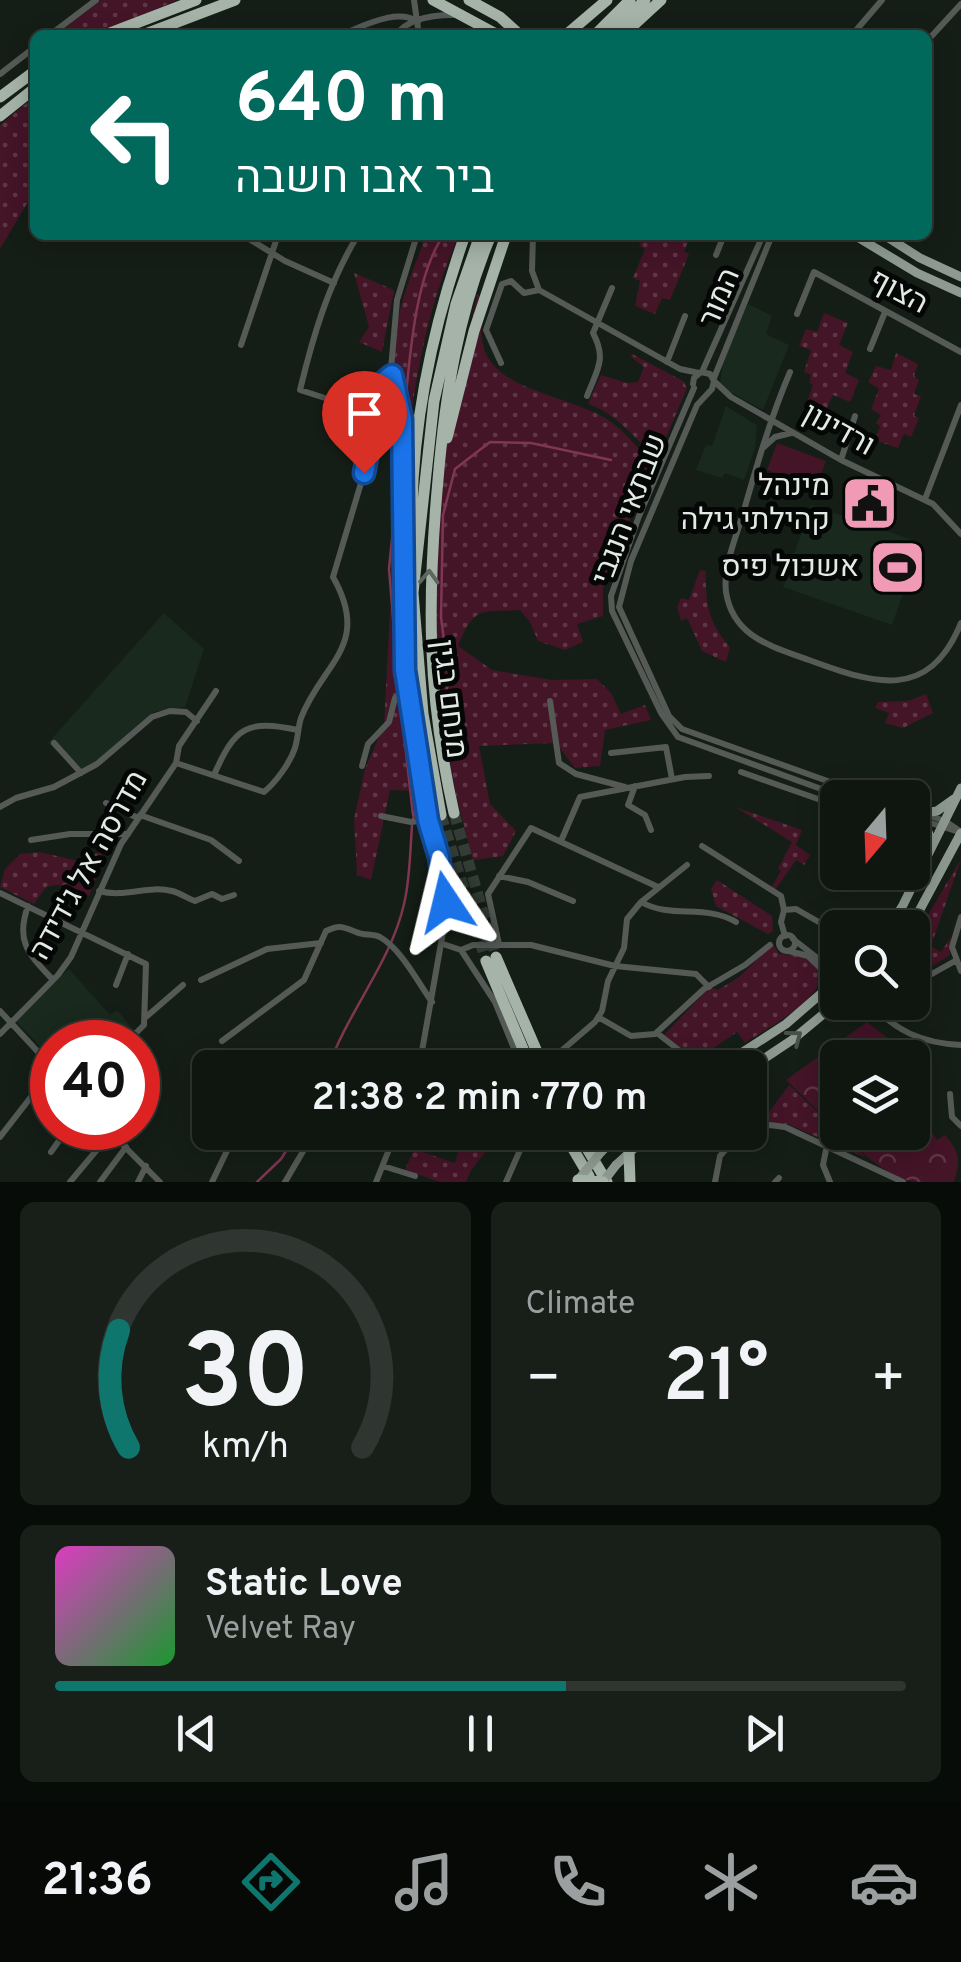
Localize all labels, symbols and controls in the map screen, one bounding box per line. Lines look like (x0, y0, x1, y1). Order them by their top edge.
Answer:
text: 640 m (235, 58, 448, 147)
icon: left (70, 70, 200, 200)
text: ביר אבו חשבה (235, 152, 495, 209)
street label: הצוף (863, 262, 933, 324)
street label: המור (692, 263, 750, 333)
pin (322, 371, 407, 474)
icon: arrive (337, 386, 392, 441)
street label: ורדינון (796, 396, 880, 466)
street label: שבתאי הנגבי (585, 429, 677, 591)
place label: מינהל קהילתי גילה (681, 469, 830, 540)
public building icon: מינהל קהילתי גילה (839, 474, 899, 534)
sports icon: אשכול פיס (868, 538, 928, 598)
place label: אשכול פיס (722, 550, 859, 587)
one-way arrow (419, 569, 440, 585)
street label: מנחם בגין (422, 638, 474, 760)
street label: מדרסה אל ג'דידה (23, 765, 157, 967)
north arrow (820, 780, 930, 890)
map controls (820, 780, 930, 1150)
position arrow (394, 850, 498, 954)
button: search (820, 910, 930, 1020)
speed limit sign: 40 (30, 1020, 160, 1150)
one-way arrow (784, 1031, 802, 1048)
button: layers (820, 1040, 930, 1150)
text: 21:38 · 2 min · 770 m (312, 1075, 647, 1124)
text: Climate (526, 1285, 635, 1325)
text: 30 (181, 1313, 310, 1445)
text: 21° (663, 1333, 769, 1428)
text: − (526, 1346, 561, 1416)
text: + (871, 1346, 906, 1416)
text: km/h (202, 1425, 289, 1471)
text: Static Love (205, 1561, 403, 1610)
text: Velvet Ray (205, 1610, 356, 1650)
icon: previous (169, 1706, 224, 1761)
icon: pause (453, 1706, 508, 1761)
icon: next (737, 1706, 792, 1761)
icon: directions (236, 1847, 306, 1917)
icon: music (389, 1847, 459, 1917)
icon: phone (543, 1847, 613, 1917)
icon: climate (696, 1847, 766, 1917)
icon: car (849, 1847, 919, 1917)
text: 21:36 (42, 1854, 153, 1911)

